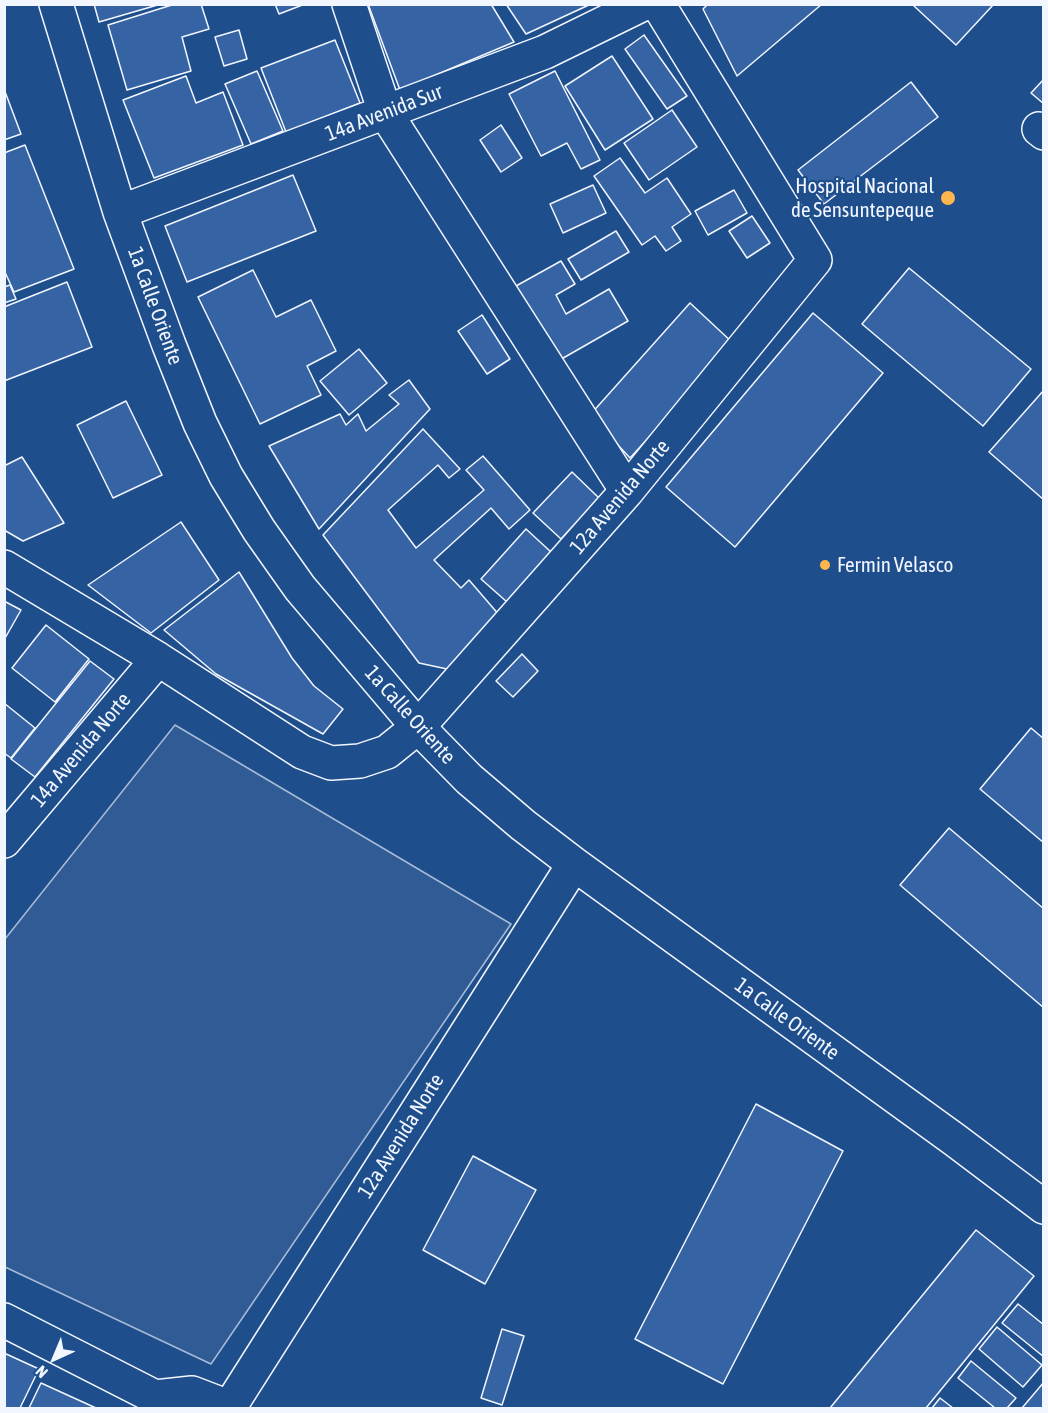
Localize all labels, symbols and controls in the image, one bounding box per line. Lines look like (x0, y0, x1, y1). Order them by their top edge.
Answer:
street label: 14a Avenida Sur (322, 79, 446, 147)
place label: Hospital Nacional de Sensuntepeque (791, 173, 934, 223)
marker: Hospital Nacional de Sensuntepeque (939, 189, 957, 207)
street label: 1a Calle Oriente (122, 244, 188, 368)
street label: 12a Avenida Norte (565, 435, 675, 559)
place label: Fermin Velasco (837, 552, 953, 578)
marker: Fermin Velasco (818, 558, 832, 572)
street label: 1a Calle Oriente (359, 661, 461, 769)
street label: 14a Avenida Norte (26, 688, 136, 812)
street label: 1a Calle Oriente (730, 973, 844, 1065)
street label: 12a Avenida Norte (353, 1069, 449, 1203)
north arrow (24, 1329, 84, 1389)
text: N (32, 1362, 51, 1382)

